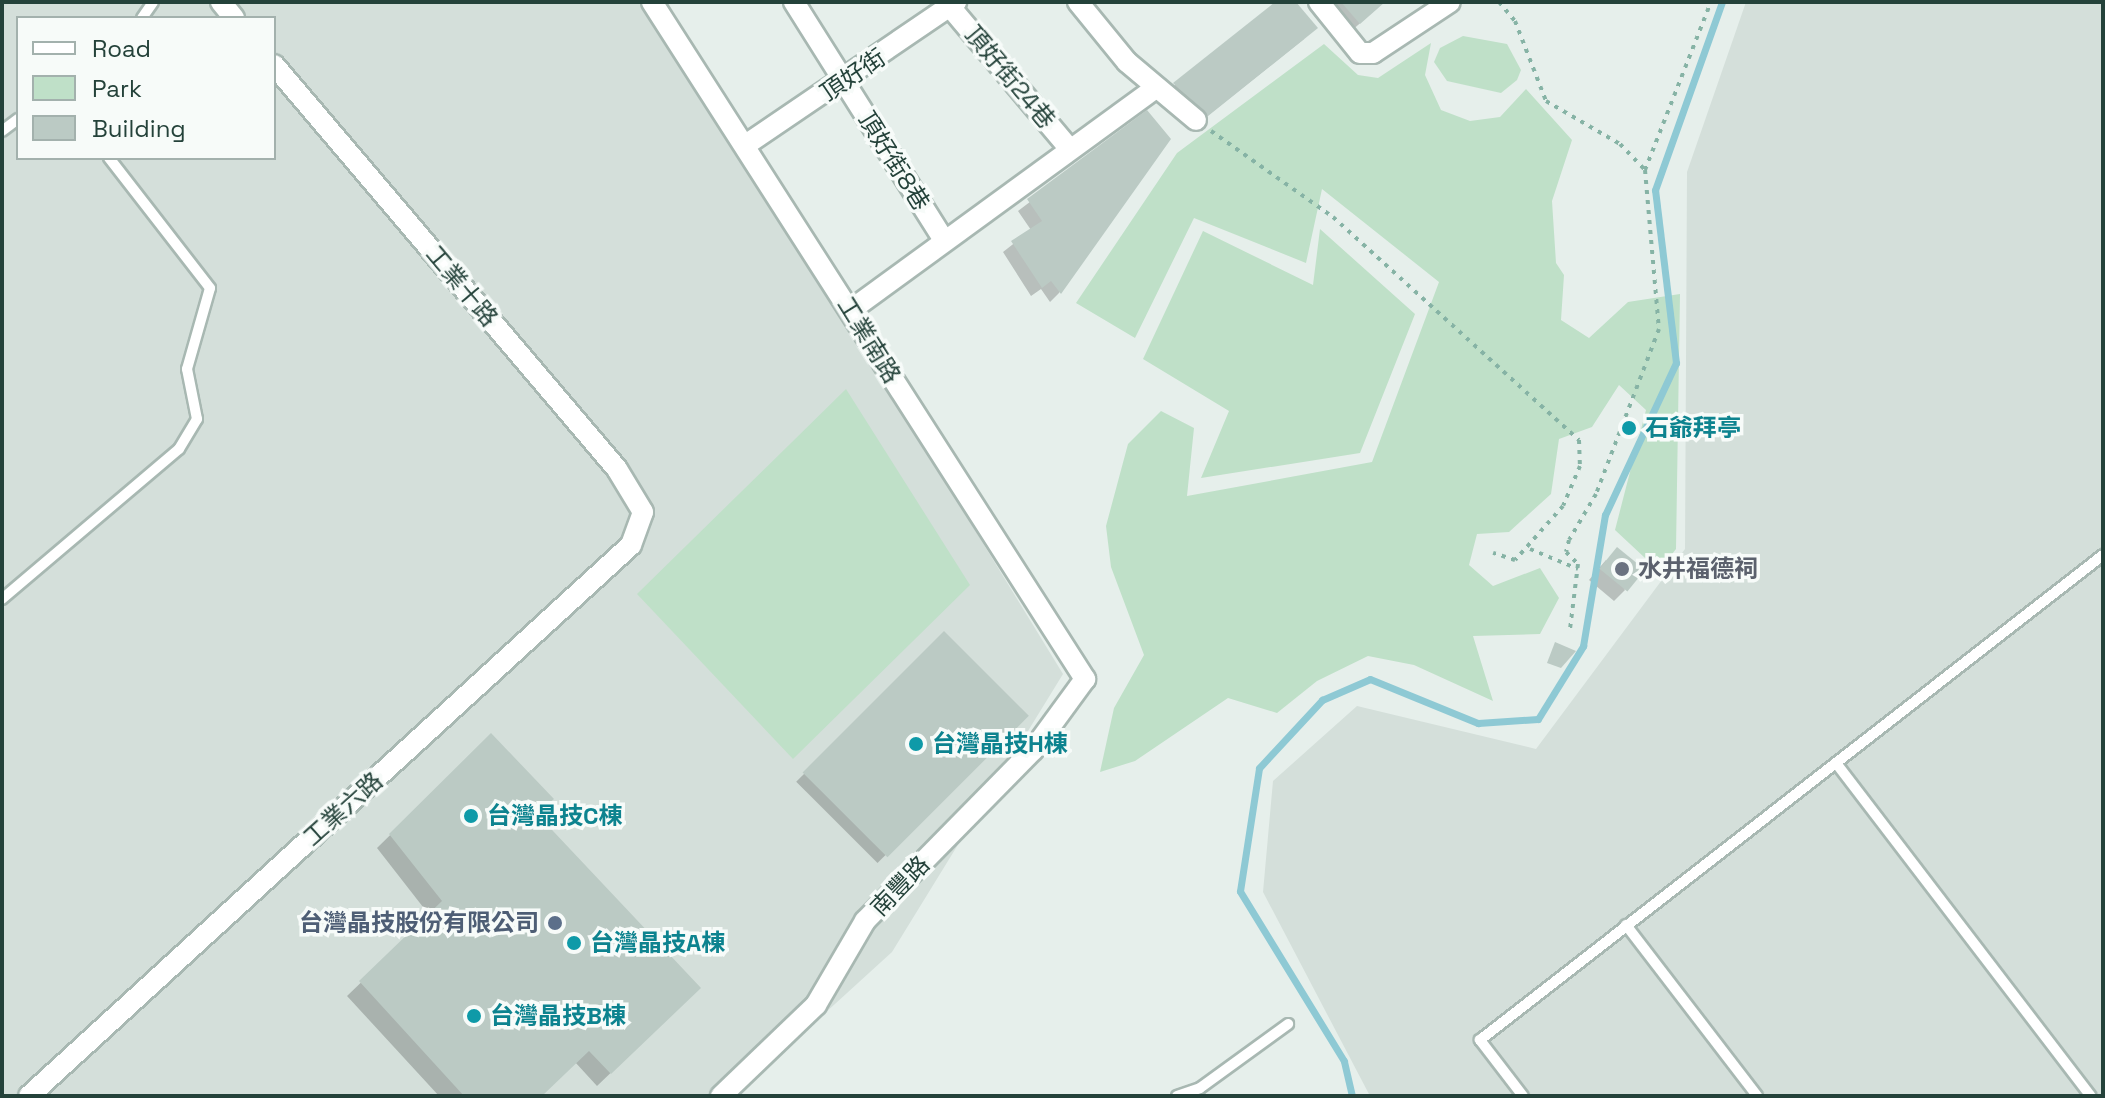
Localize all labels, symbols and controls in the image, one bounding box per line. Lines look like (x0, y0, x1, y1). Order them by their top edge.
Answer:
legend (16, 16, 276, 160)
street label: 頂好街24巷 (959, 20, 1061, 134)
text: Road (92, 33, 151, 64)
street label: 頂好街 (815, 43, 891, 107)
text: Park (92, 73, 142, 104)
street label: 頂好街8巷 (852, 106, 936, 216)
text: Building (92, 113, 186, 144)
street label: 工業十路 (420, 240, 504, 332)
street label: 工業南路 (831, 292, 907, 388)
place label: 石爺拜亭 (1645, 414, 1741, 442)
marker: 石爺拜亭 (1620, 419, 1638, 437)
place label: 水井福德祠 (1638, 555, 1758, 583)
marker: 水井福德祠 (1613, 560, 1631, 578)
place label: 台灣晶技H棟 (932, 730, 1068, 758)
marker: 台灣晶技H棟 (907, 735, 925, 753)
street label: 工業六路 (298, 766, 388, 852)
place label: 台灣晶技C棟 (487, 802, 622, 830)
marker: 台灣晶技C棟 (462, 807, 480, 825)
street label: 南豐路 (865, 850, 935, 922)
place label: 台灣晶技股份有限公司 (299, 909, 539, 937)
marker: 台灣晶技股份有限公司 (546, 914, 564, 932)
place label: 台灣晶技A棟 (590, 929, 725, 957)
marker: 台灣晶技A棟 (565, 934, 583, 952)
place label: 台灣晶技B棟 (490, 1002, 626, 1030)
marker: 台灣晶技B棟 (465, 1007, 483, 1025)

